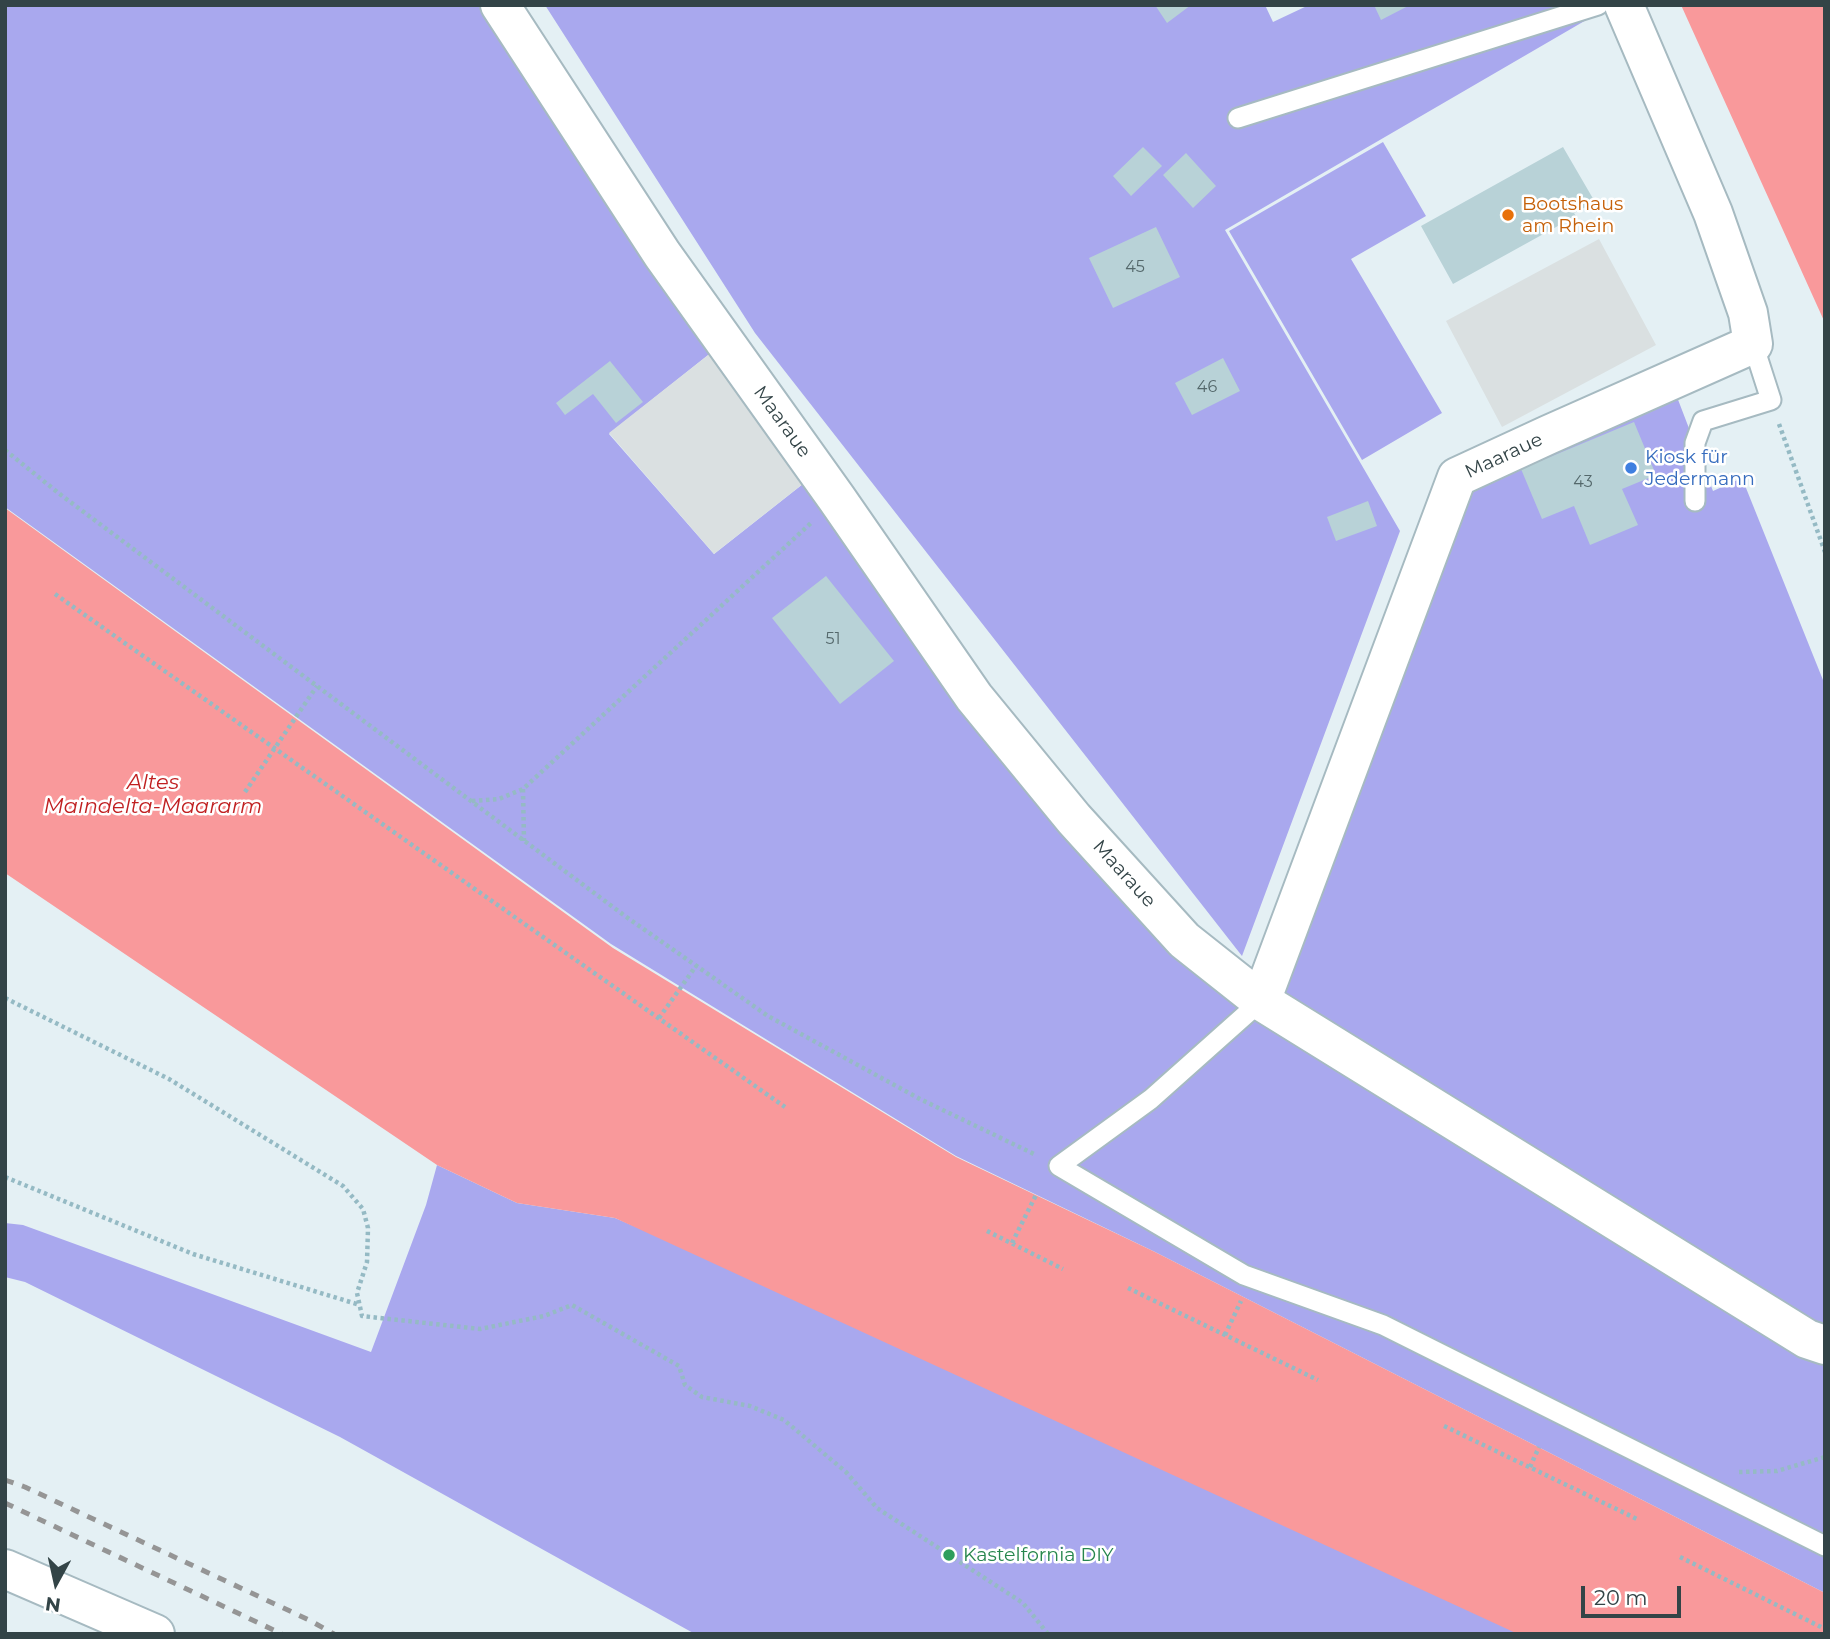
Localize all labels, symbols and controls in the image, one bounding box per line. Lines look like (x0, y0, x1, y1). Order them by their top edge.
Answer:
place label: Bootshaus am Rhein (1522, 193, 1623, 237)
marker: Bootshaus am Rhein (1500, 207, 1516, 223)
house number: 45 (1125, 257, 1145, 277)
house number: 46 (1197, 377, 1217, 397)
street label: Maaraue (748, 382, 816, 462)
street label: Maaraue (1462, 428, 1546, 484)
place label: Kiosk für Jedermann (1645, 446, 1755, 490)
marker: Kiosk für Jedermann (1623, 460, 1639, 476)
house number: 43 (1573, 472, 1593, 492)
house number: 51 (826, 629, 840, 649)
water label: Altes Maindelta-Maararm (44, 770, 262, 820)
street label: Maaraue (1088, 836, 1160, 912)
place label: Kastelfornia DIY (963, 1544, 1114, 1566)
marker: Kastelfornia DIY (941, 1547, 957, 1563)
north arrow (21, 1548, 91, 1618)
scale bar (1585, 1572, 1685, 1616)
text: 20 m (1594, 1585, 1648, 1610)
text: N (44, 1592, 62, 1617)

